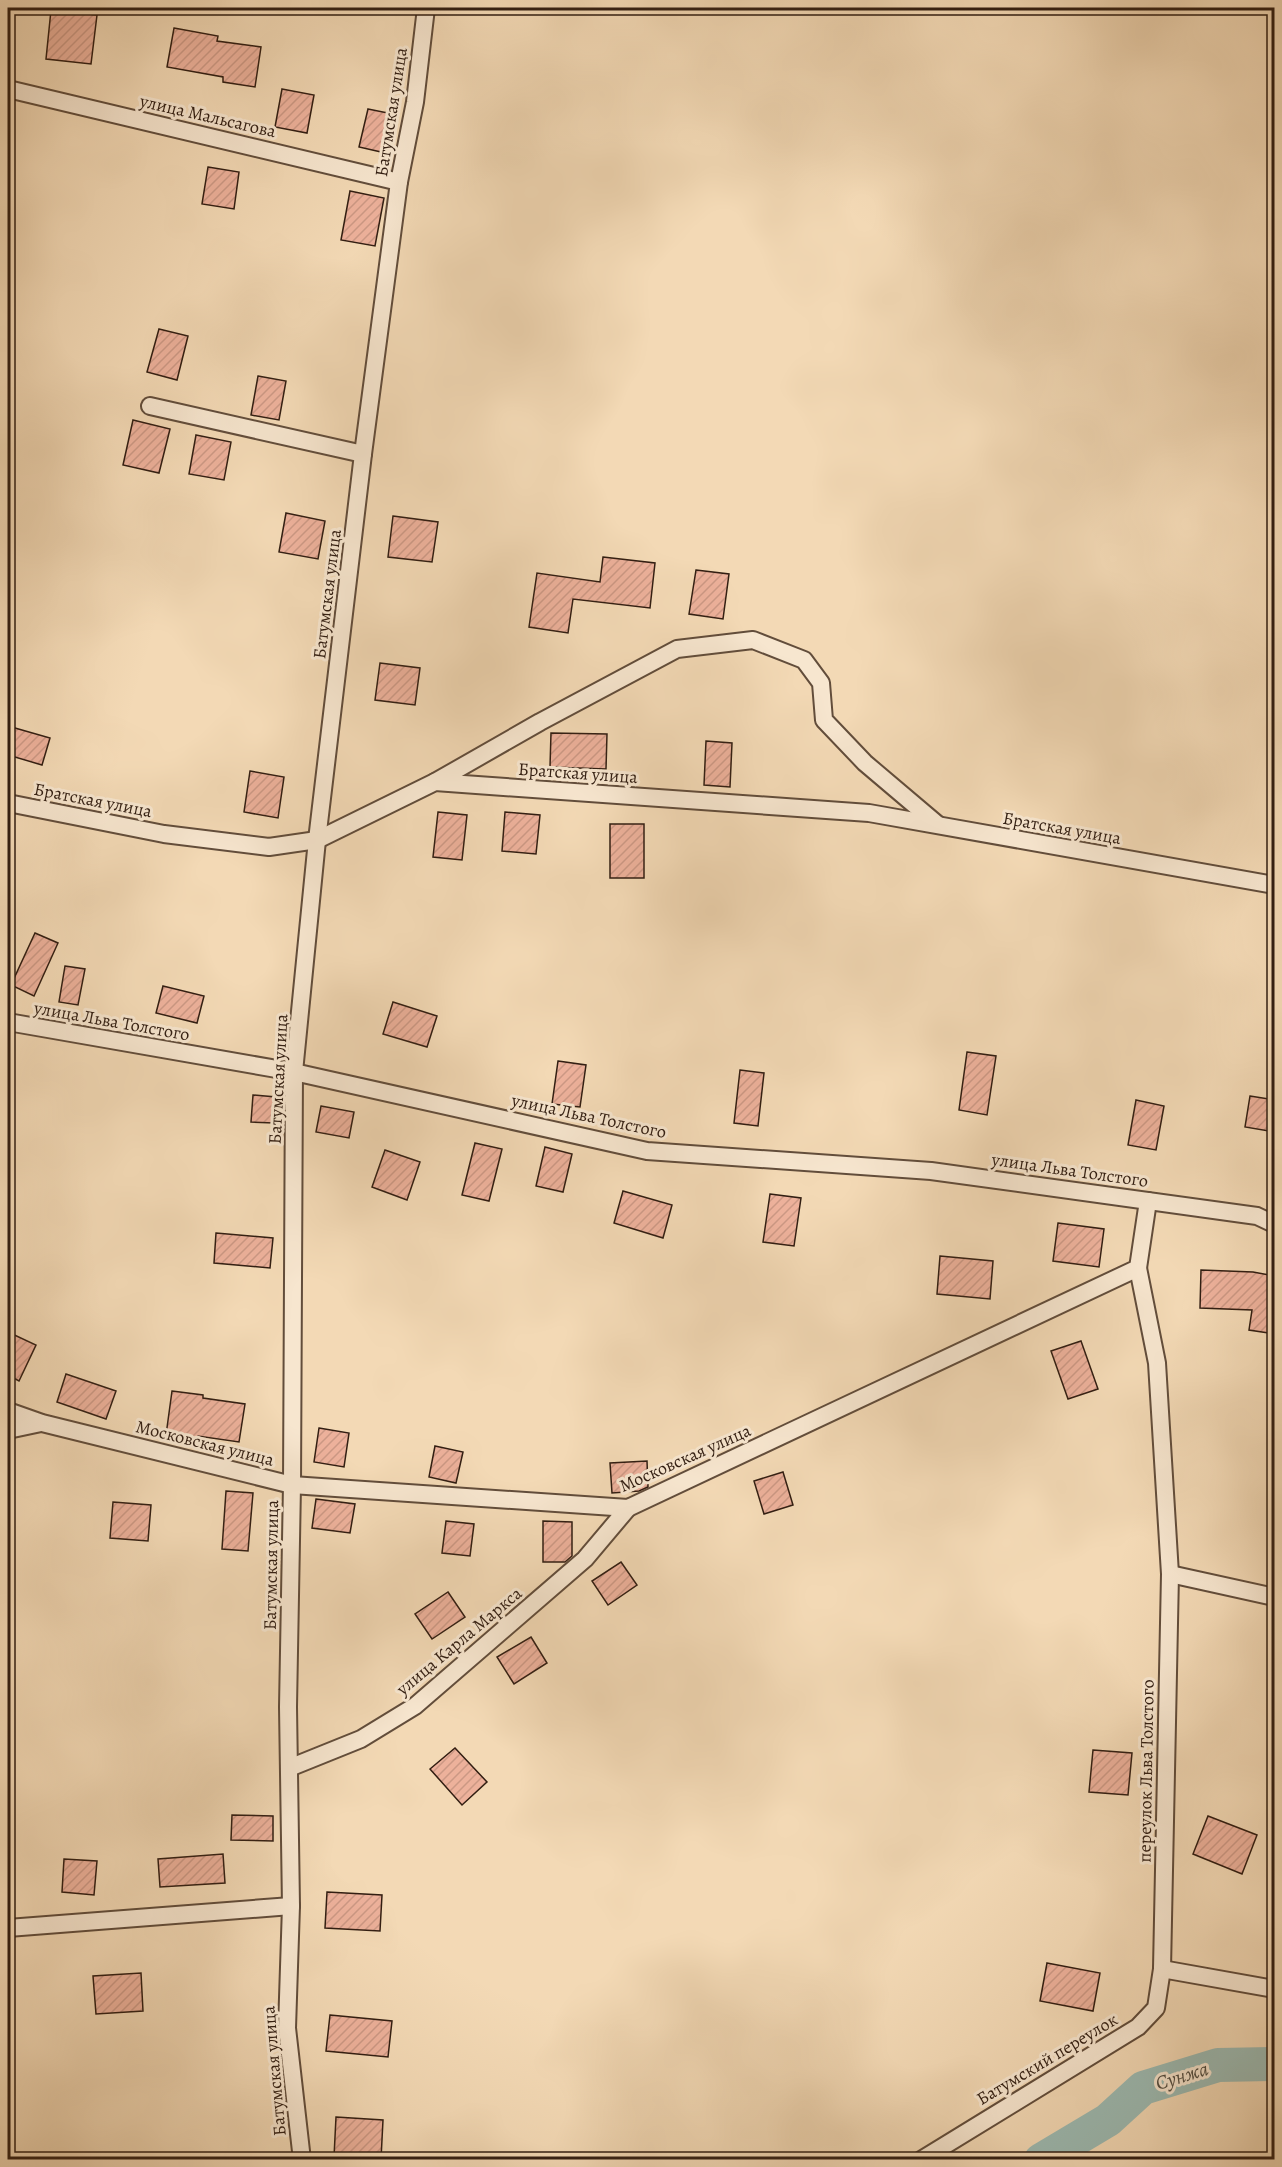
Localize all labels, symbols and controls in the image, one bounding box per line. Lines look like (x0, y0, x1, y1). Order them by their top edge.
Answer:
street label: Батумская улица (369, 45, 413, 178)
street label: улица Мальсагова (137, 88, 279, 143)
street label: Батумская улица (307, 527, 347, 660)
street label: Братская улица (517, 757, 639, 789)
street label: Братская улица (32, 777, 155, 823)
street label: Братская улица (1001, 806, 1124, 850)
street label: улица Льва Толстого (31, 995, 192, 1047)
street label: Батумская улица (263, 1013, 293, 1145)
street label: улица Льва Толстого (508, 1088, 669, 1144)
street label: улица Льва Толстого (989, 1147, 1150, 1193)
street label: Московская улица (133, 1414, 277, 1472)
street label: Московская улица (615, 1418, 755, 1498)
street label: Батумская улица (258, 1499, 284, 1630)
street label: улица Карла Маркса (390, 1581, 527, 1701)
street label: переулок Льва Толстого (1132, 1679, 1160, 1863)
street label: Батумская улица (256, 2004, 292, 2137)
street label: Батумский переулок (972, 2007, 1122, 2111)
water label: Сунжа (1152, 2055, 1212, 2097)

